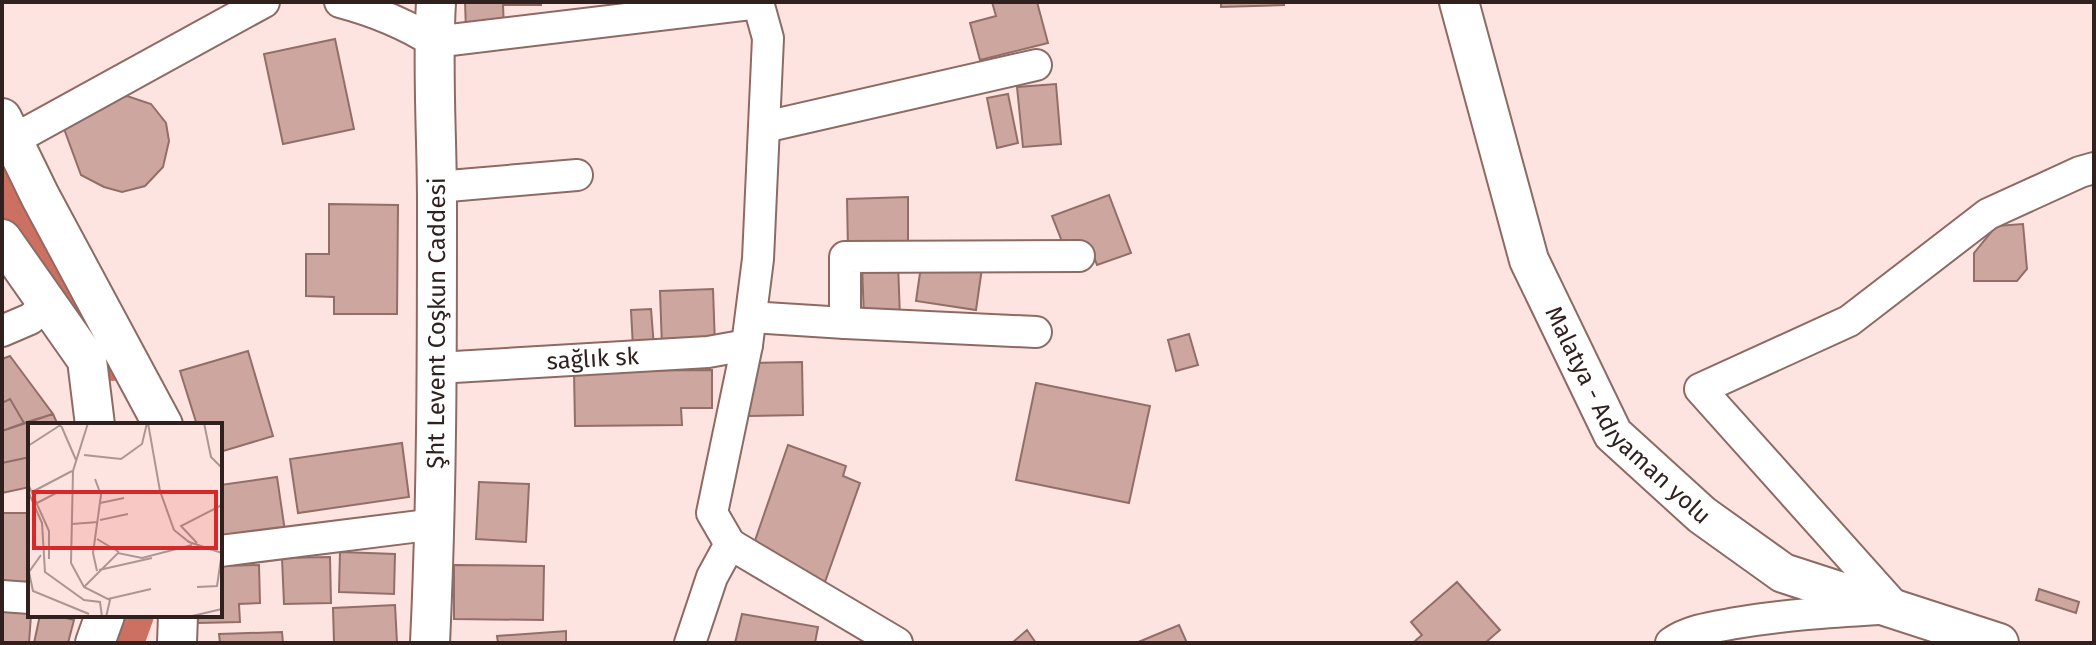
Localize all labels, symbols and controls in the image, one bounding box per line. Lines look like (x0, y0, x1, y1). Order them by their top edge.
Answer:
street label: Şht Levent Coşkun Caddesi (421, 177, 451, 469)
street label: Malatya - Adıyaman yolu (1539, 302, 1716, 530)
street label: sağlık sk (546, 342, 640, 376)
inset map (28, 423, 222, 617)

